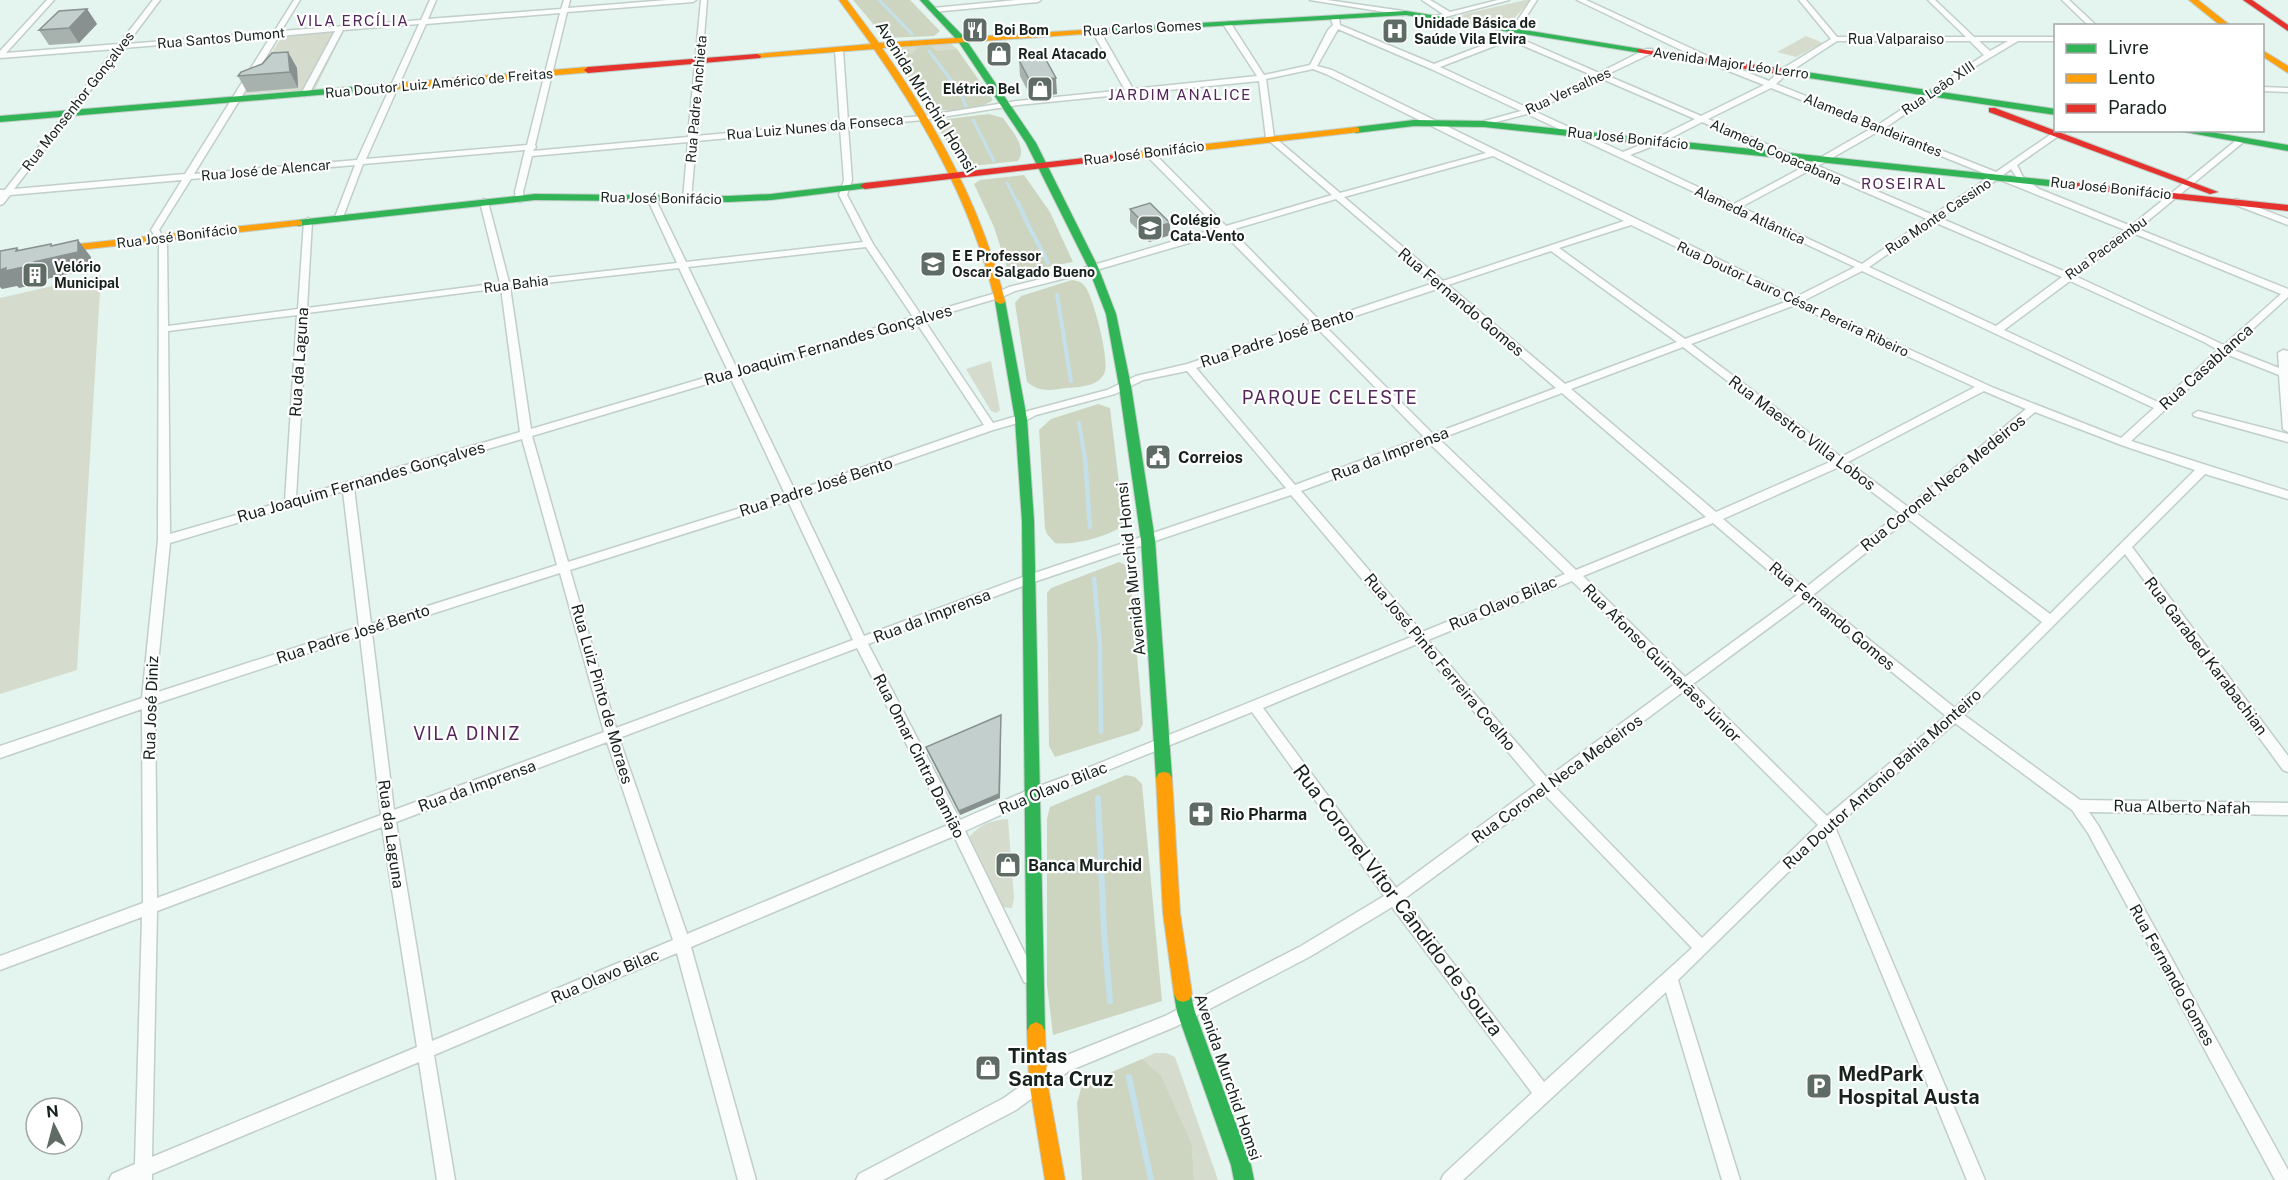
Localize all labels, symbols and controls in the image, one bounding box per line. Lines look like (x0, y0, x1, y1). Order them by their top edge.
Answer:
district label: VILA ERCÍLIA (296, 12, 410, 29)
restaurant icon: Boi Bom (960, 15, 990, 45)
place label: Unidade Básica de Saúde Vila Elvira (1414, 15, 1536, 47)
hospital icon: Unidade Básica de Saúde Vila Elvira (1380, 16, 1410, 46)
street label: Rua Carlos Gomes (1082, 17, 1202, 39)
street label: Avenida Murchid Homsi (872, 18, 980, 176)
place label: Boi Bom (994, 22, 1049, 38)
street label: Rua Santos Dumont (156, 24, 286, 52)
legend (2054, 24, 2264, 132)
street label: Rua Monsenhor Gonçalves (19, 28, 137, 174)
street label: Rua Valparaiso (1848, 31, 1944, 47)
street label: Rua Padre Anchieta (682, 35, 710, 163)
text: Livre (2108, 37, 2149, 58)
shop icon: Real Atacado (984, 39, 1014, 69)
street label: Avenida Major Léo Lerro (1652, 44, 1810, 82)
place label: Real Atacado (1018, 46, 1107, 62)
street label: Rua Leão XIII (1898, 58, 1978, 118)
street label: Rua Versalhes (1523, 64, 1613, 118)
street label: Rua Doutor Luiz Américo de Freitas (324, 65, 554, 101)
text: Lento (2108, 67, 2155, 88)
shop icon: Elétrica Bel (1025, 74, 1055, 104)
place label: Elétrica Bel (943, 81, 1020, 97)
district label: JARDIM ANALICE (1108, 86, 1252, 103)
street label: Alameda Bandeirantes (1802, 90, 1944, 160)
text: Parado (2108, 97, 2167, 118)
street label: Rua Luiz Nunes da Fonseca (726, 111, 904, 143)
street label: Alameda Copacabana (1708, 116, 1844, 188)
street label: Rua José Bonifácio (1567, 124, 1689, 152)
street label: Rua José Bonifácio (1083, 138, 1205, 168)
street label: Rua José de Alencar (200, 156, 332, 184)
street label: Rua José Bonifácio (2050, 174, 2172, 202)
district label: ROSEIRAL (1861, 175, 1947, 192)
street label: Rua Monte Cassino (1882, 175, 1994, 257)
street label: Alameda Atlântica (1692, 182, 1808, 248)
street label: Rua José Bonifácio (600, 189, 722, 207)
place label: Colégio Cata-Vento (1170, 212, 1245, 244)
school or university icon: Colégio Cata-Vento (1135, 213, 1165, 243)
street label: Rua Pacaembu (2062, 213, 2150, 283)
street label: Rua José Bonifácio (116, 221, 238, 251)
street label: Rua Doutor Lauro César Pereira Ribeiro (1675, 238, 1912, 360)
street label: Rua Fernando Gomes (1394, 244, 1528, 360)
place label: E E Professor Oscar Salgado Bueno (952, 248, 1095, 280)
school or university icon: E E Professor Oscar Salgado Bueno (918, 249, 948, 279)
place label: Velório Municipal (54, 259, 120, 291)
building icon: Velório Municipal (20, 260, 50, 290)
street label: Rua Bahia (483, 272, 549, 296)
street label: Rua Joaquim Fernandes Gonçalves (702, 300, 954, 390)
street label: Rua Padre José Bento (1198, 304, 1356, 372)
street label: Rua da Laguna (286, 307, 312, 417)
street label: Rua Casablanca (2155, 320, 2257, 414)
street label: Rua Maestro Villa Lobos (1725, 372, 1879, 494)
district label: PARQUE CELESTE (1242, 387, 1418, 408)
street label: Rua Coronel Neca Medeiros (1857, 411, 2029, 555)
street label: Rua da Imprensa (1329, 423, 1451, 485)
street label: Rua Joaquim Fernandes Gonçalves (235, 437, 487, 527)
public building icon: Correios (1143, 442, 1173, 472)
place label: Correios (1178, 448, 1243, 467)
street label: Rua Padre José Bento (737, 453, 895, 521)
street label: Avenida Murchid Homsi (1112, 481, 1150, 657)
street label: Rua Fernando Gomes (1765, 558, 1899, 674)
street label: Rua José Pinto Ferreira Coelho (1360, 570, 1520, 754)
street label: Rua Olavo Bilac (1446, 572, 1560, 634)
street label: Rua Garabed Karabachian (2140, 573, 2272, 739)
street label: Rua Afonso Guimarães Júnior (1579, 580, 1745, 746)
street label: Rua da Imprensa (871, 585, 993, 647)
street label: Rua Padre José Bento (274, 600, 432, 668)
street label: Rua Luiz Pinto de Moraes (567, 602, 637, 786)
street label: Rua José Diniz (140, 655, 162, 761)
street label: Rua Omar Cintra Damião (869, 671, 969, 841)
street label: Rua Doutor Antônio Bahia Monteiro (1779, 685, 1985, 873)
street label: Rua Coronel Neca Medeiros (1468, 711, 1646, 847)
district label: VILA DINIZ (413, 723, 521, 744)
street label: Rua da Imprensa (415, 756, 539, 816)
street label: Rua Olavo Bilac (996, 758, 1110, 818)
street label: Rua Coronel Vítor Cândido de Souza (1288, 759, 1508, 1041)
street label: Rua da Laguna (374, 778, 408, 890)
street label: Rua Alberto Nafah (2113, 796, 2251, 818)
pharmacy icon: Rio Pharma (1186, 799, 1216, 829)
place label: Rio Pharma (1220, 805, 1307, 824)
shop icon: Banca Murchid (993, 850, 1023, 880)
place label: Banca Murchid (1028, 856, 1142, 875)
street label: Rua Fernando Gomes (2125, 901, 2219, 1049)
street label: Rua Olavo Bilac (548, 945, 662, 1007)
street label: Avenida Murchid Homsi (1191, 991, 1265, 1163)
place label: Tintas Santa Cruz (1008, 1044, 1113, 1091)
shop icon: Tintas Santa Cruz (973, 1053, 1003, 1083)
place label: MedPark Hospital Austa (1838, 1062, 1980, 1109)
parking icon: MedPark Hospital Austa (1804, 1071, 1834, 1101)
north arrow (24, 1096, 84, 1156)
text: N (45, 1101, 60, 1122)

